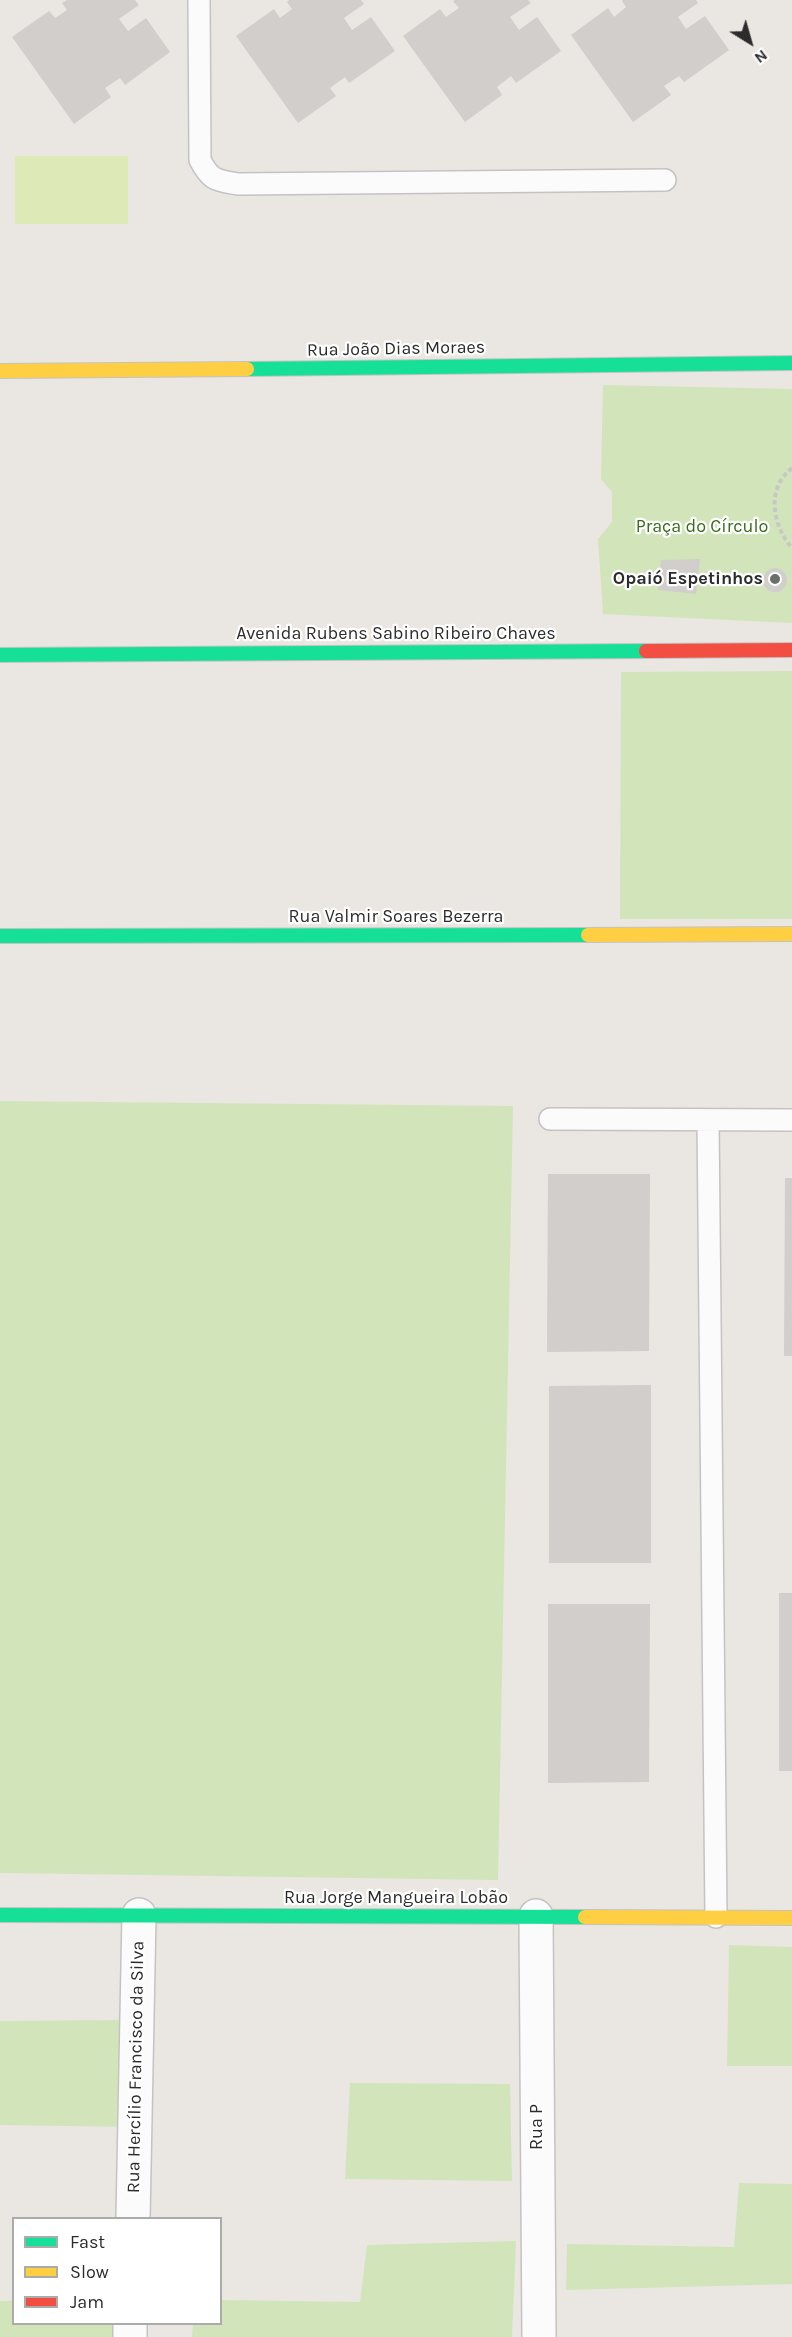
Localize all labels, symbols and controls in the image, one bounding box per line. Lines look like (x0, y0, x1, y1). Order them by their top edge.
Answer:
north arrow (720, 12, 780, 72)
text: N (751, 46, 771, 68)
street label: Rua João Dias Moraes (307, 337, 485, 361)
park label: Praça do Círculo (636, 516, 768, 538)
place label: Opaió Espetinhos (613, 568, 763, 590)
marker: Opaió Espetinhos (768, 572, 782, 586)
street label: Avenida Rubens Sabino Ribeiro Chaves (236, 623, 556, 645)
street label: Rua Valmir Soares Bezerra (289, 906, 503, 928)
street label: Rua Jorge Mangueira Lobão (284, 1887, 508, 1909)
street label: Rua Hercílio Francisco da Silva (123, 1941, 149, 2193)
street label: Rua P (526, 2104, 548, 2150)
legend (12, 2217, 222, 2325)
text: Fast (70, 2231, 105, 2253)
text: Slow (70, 2261, 109, 2283)
text: Jam (70, 2291, 104, 2313)

